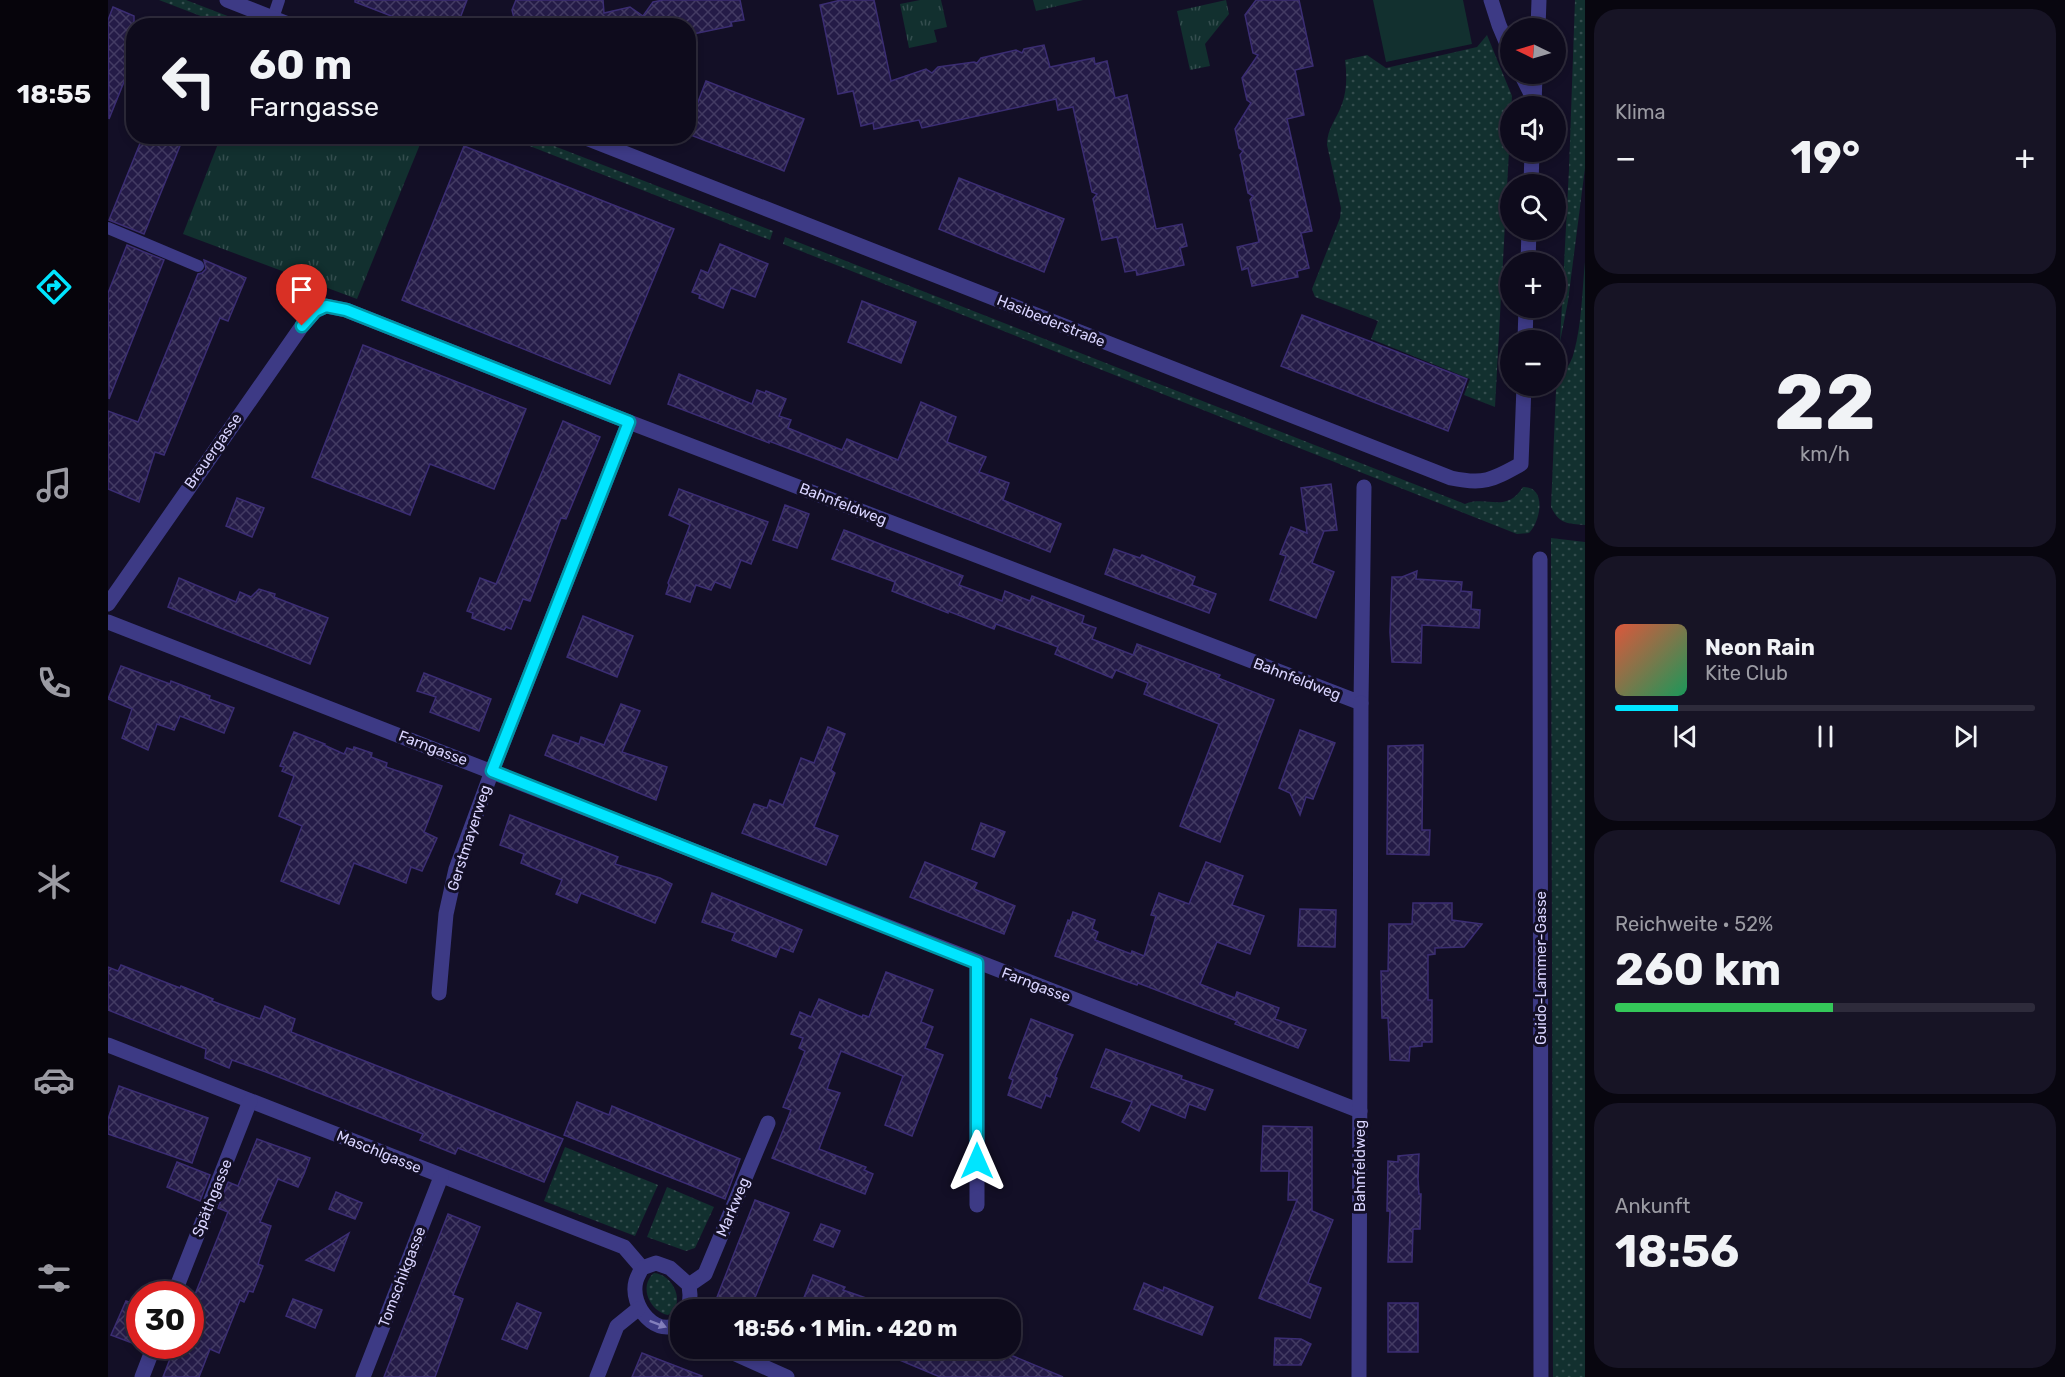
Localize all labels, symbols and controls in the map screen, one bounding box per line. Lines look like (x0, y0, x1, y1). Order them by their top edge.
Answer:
north arrow (1500, 18, 1566, 84)
map controls (1500, 18, 1566, 396)
text: 60 m (249, 40, 352, 90)
icon: left (150, 42, 228, 120)
text: 18:55 (17, 78, 91, 110)
text: Farngasse (249, 91, 379, 123)
button: sound (1500, 96, 1566, 162)
text: Klima (1615, 100, 1666, 124)
text: 19° (1791, 131, 1860, 184)
text: − (1615, 138, 1636, 177)
text: + (2014, 138, 2035, 177)
button: search (1500, 174, 1566, 240)
button: + (1500, 252, 1566, 318)
pin (276, 264, 327, 326)
icon: directions (33, 266, 75, 308)
icon: arrive (285, 273, 318, 306)
street label: Hasibederstraße (994, 291, 1108, 351)
button: − (1500, 330, 1566, 396)
text: 22 (1774, 356, 1876, 449)
street label: Breuergasse (180, 410, 246, 492)
text: km/h (1800, 442, 1850, 466)
icon: music (33, 464, 75, 506)
street label: Bahnfeldweg (797, 479, 889, 529)
text: Neon Rain (1705, 634, 1815, 661)
street label: Bahnfeldweg (1251, 654, 1343, 704)
text: Kite Club (1705, 661, 1788, 685)
icon: phone (33, 662, 75, 704)
icon: previous (1669, 720, 1702, 753)
icon: pause (1809, 720, 1842, 753)
icon: next (1949, 720, 1982, 753)
street label: Farngasse (396, 727, 470, 769)
street label: Gerstmayerweg (443, 783, 495, 893)
icon: climate (33, 861, 75, 903)
street label: Guido-Lammer-Gasse (1532, 891, 1550, 1045)
text: Reichweite · 52% (1615, 912, 1773, 936)
text: 260 km (1615, 943, 1781, 996)
street label: Farngasse (999, 964, 1073, 1006)
icon: car (33, 1059, 75, 1101)
street label: Bahnfeldweg (1351, 1120, 1369, 1212)
street label: Maschlgasse (334, 1127, 424, 1177)
position arrow (945, 1129, 1009, 1193)
street label: Späthgasse (188, 1156, 236, 1240)
street label: Markweg (712, 1175, 754, 1239)
text: Ankunft (1615, 1194, 1690, 1218)
street label: Tomschikgasse (375, 1224, 429, 1330)
text: 18:56 (1615, 1225, 1739, 1278)
icon: filters (33, 1257, 75, 1299)
speed limit sign: 30 (126, 1281, 204, 1359)
text: 18:56 · 1 Min. · 420 m (734, 1315, 957, 1342)
one-way arrow (649, 1319, 667, 1329)

